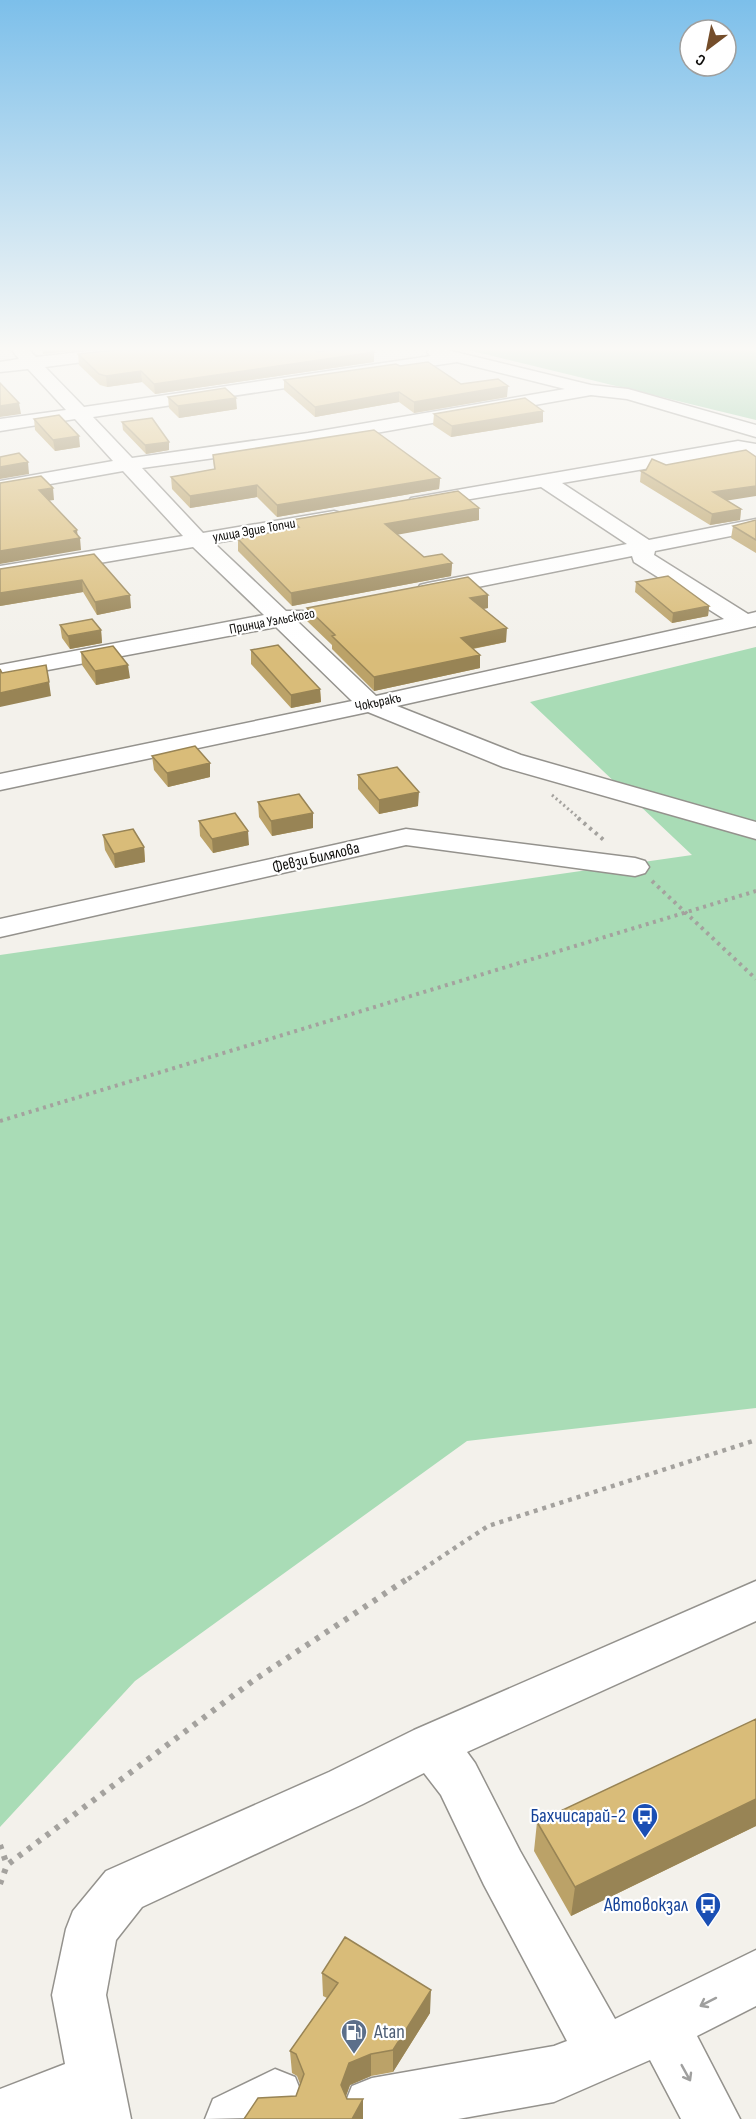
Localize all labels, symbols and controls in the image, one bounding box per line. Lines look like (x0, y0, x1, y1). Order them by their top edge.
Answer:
north arrow (678, 18, 738, 78)
text: С (692, 49, 709, 70)
street label: улица Эдие Топчи (211, 514, 297, 546)
street label: Принца Уэльского (228, 604, 316, 638)
street label: Чокъракъ (353, 689, 403, 715)
street label: Февзи Билялова (271, 839, 361, 877)
bus stop icon: Бахчисарай-2 (630, 1801, 660, 1839)
place label: Бахчисарай-2 (530, 1804, 626, 1828)
bus stop icon: Автовокзал (693, 1890, 723, 1928)
place label: Автовокзал (603, 1893, 688, 1917)
one-way arrow (700, 1996, 718, 2008)
fuel station icon: Atan (339, 2017, 369, 2055)
place label: Atan (373, 2020, 405, 2044)
one-way arrow (681, 2063, 692, 2081)

